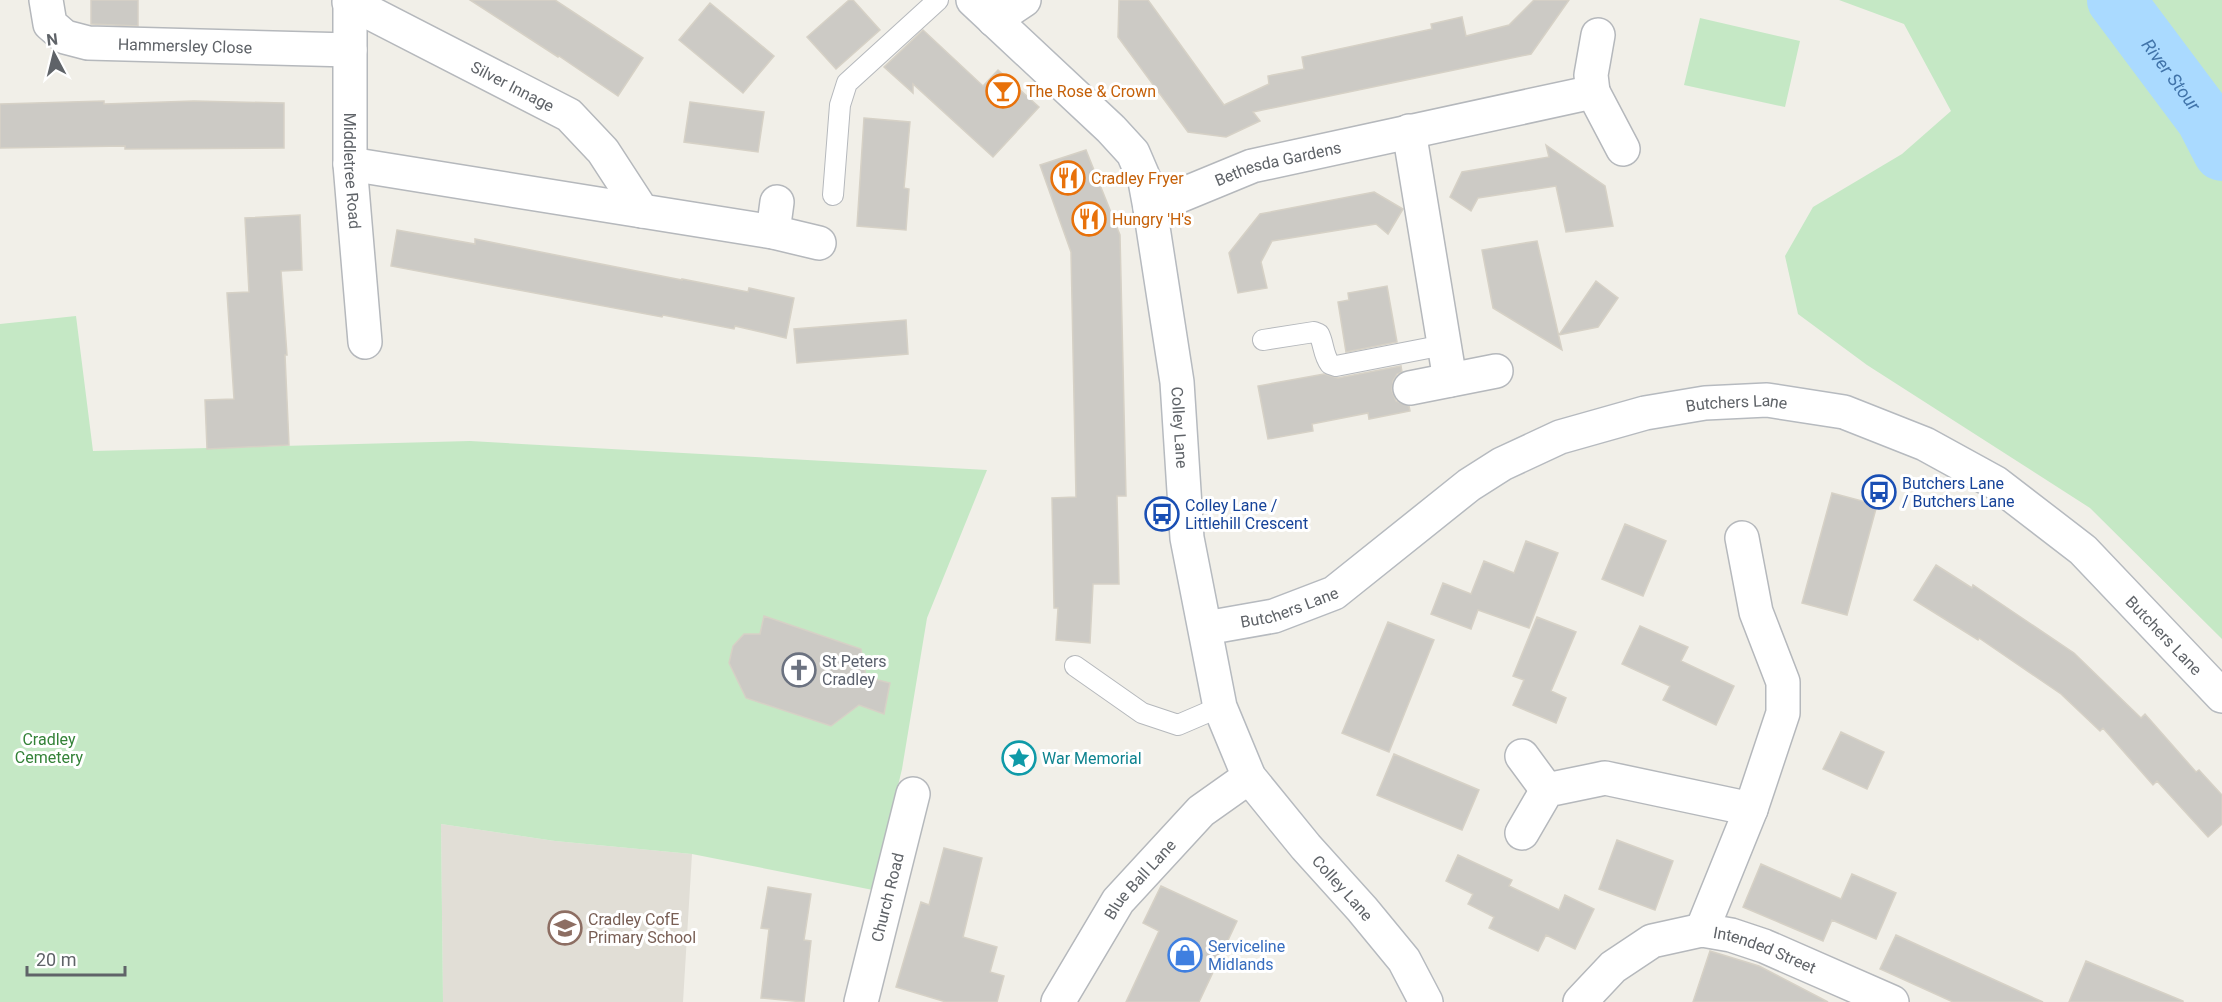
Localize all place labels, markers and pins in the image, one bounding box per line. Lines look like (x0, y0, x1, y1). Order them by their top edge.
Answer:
bar icon: The Rose & Crown (985, 73, 1021, 109)
place label: The Rose & Crown (1026, 82, 1156, 101)
restaurant icon: Cradley Fryer (1050, 160, 1086, 196)
place label: Cradley Fryer (1091, 169, 1184, 188)
restaurant icon: Hungry 'H's (1071, 201, 1107, 237)
place label: Hungry 'H's (1112, 210, 1192, 229)
bus stop icon: Butchers Lane / Butchers Lane (1861, 474, 1897, 510)
place label: Butchers Lane / Butchers Lane (1902, 474, 2015, 511)
bus stop icon: Colley Lane / Littlehill Crescent (1144, 496, 1180, 532)
place label: Colley Lane / Littlehill Crescent (1185, 496, 1308, 533)
church icon: St Peters Cradley (781, 652, 817, 688)
place label: St Peters Cradley (822, 652, 887, 689)
place icon: War Memorial (1001, 740, 1037, 776)
place label: War Memorial (1042, 749, 1142, 768)
school or university icon: Cradley CofE Primary School (547, 910, 583, 946)
place label: Cradley CofE Primary School (588, 910, 696, 947)
shop icon: Serviceline Midlands (1167, 937, 1203, 973)
place label: Serviceline Midlands (1208, 937, 1285, 974)

